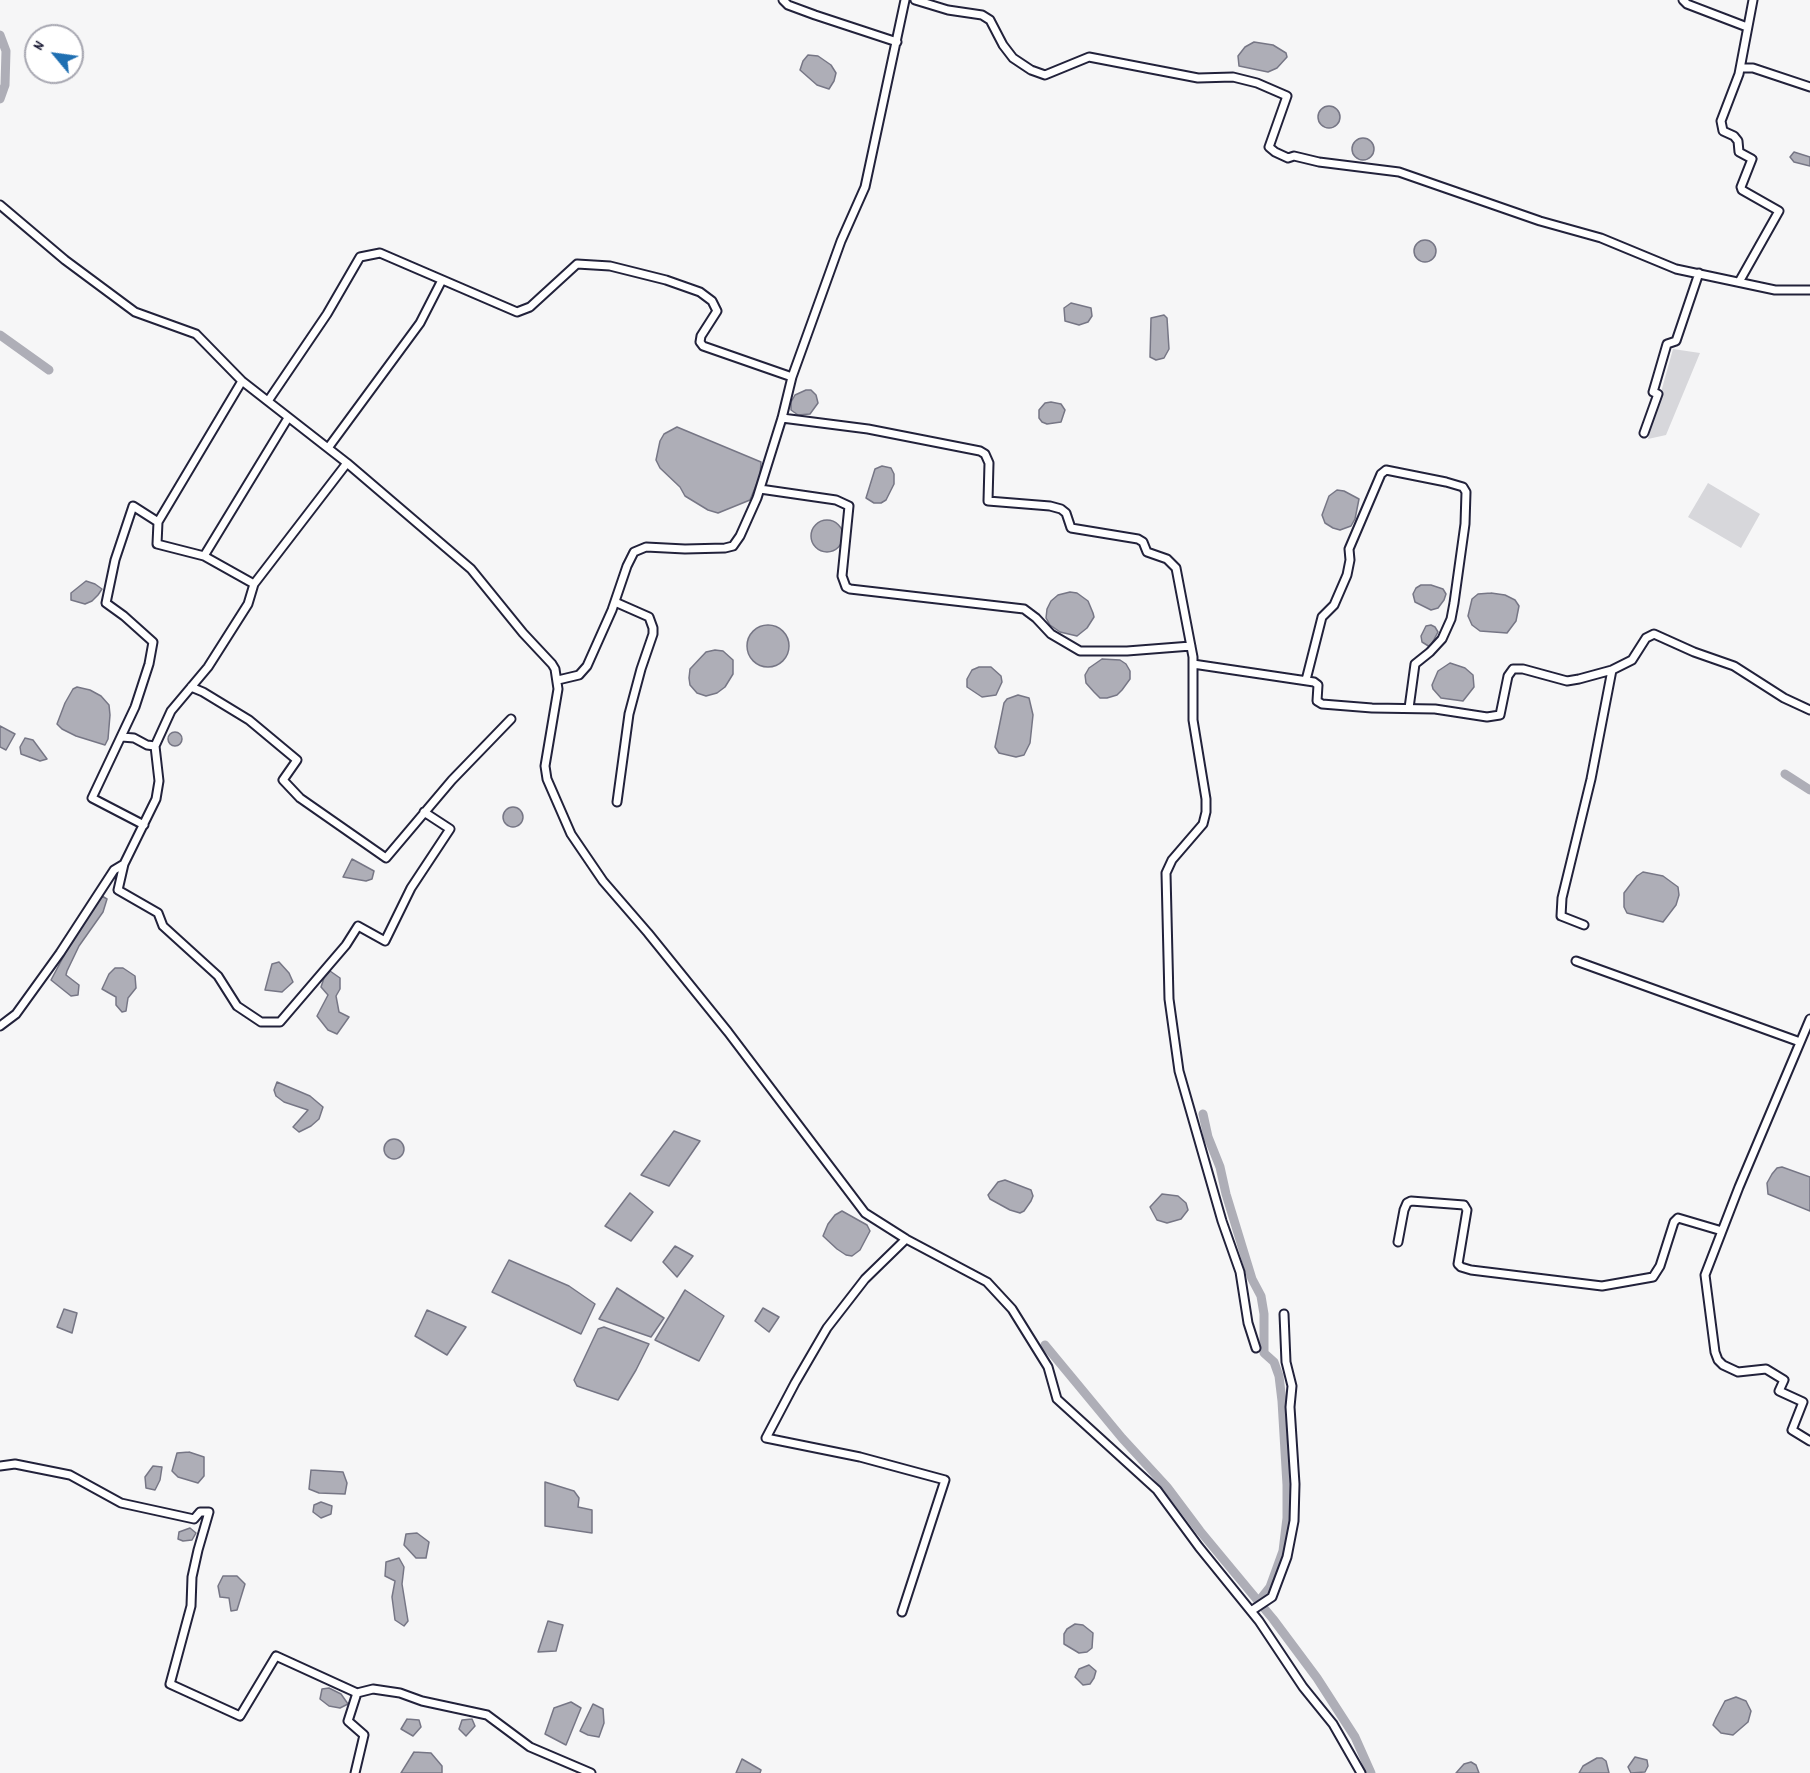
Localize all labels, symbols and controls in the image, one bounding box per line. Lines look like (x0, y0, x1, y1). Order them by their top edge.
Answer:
north arrow (24, 24, 84, 84)
text: N (28, 37, 52, 55)

